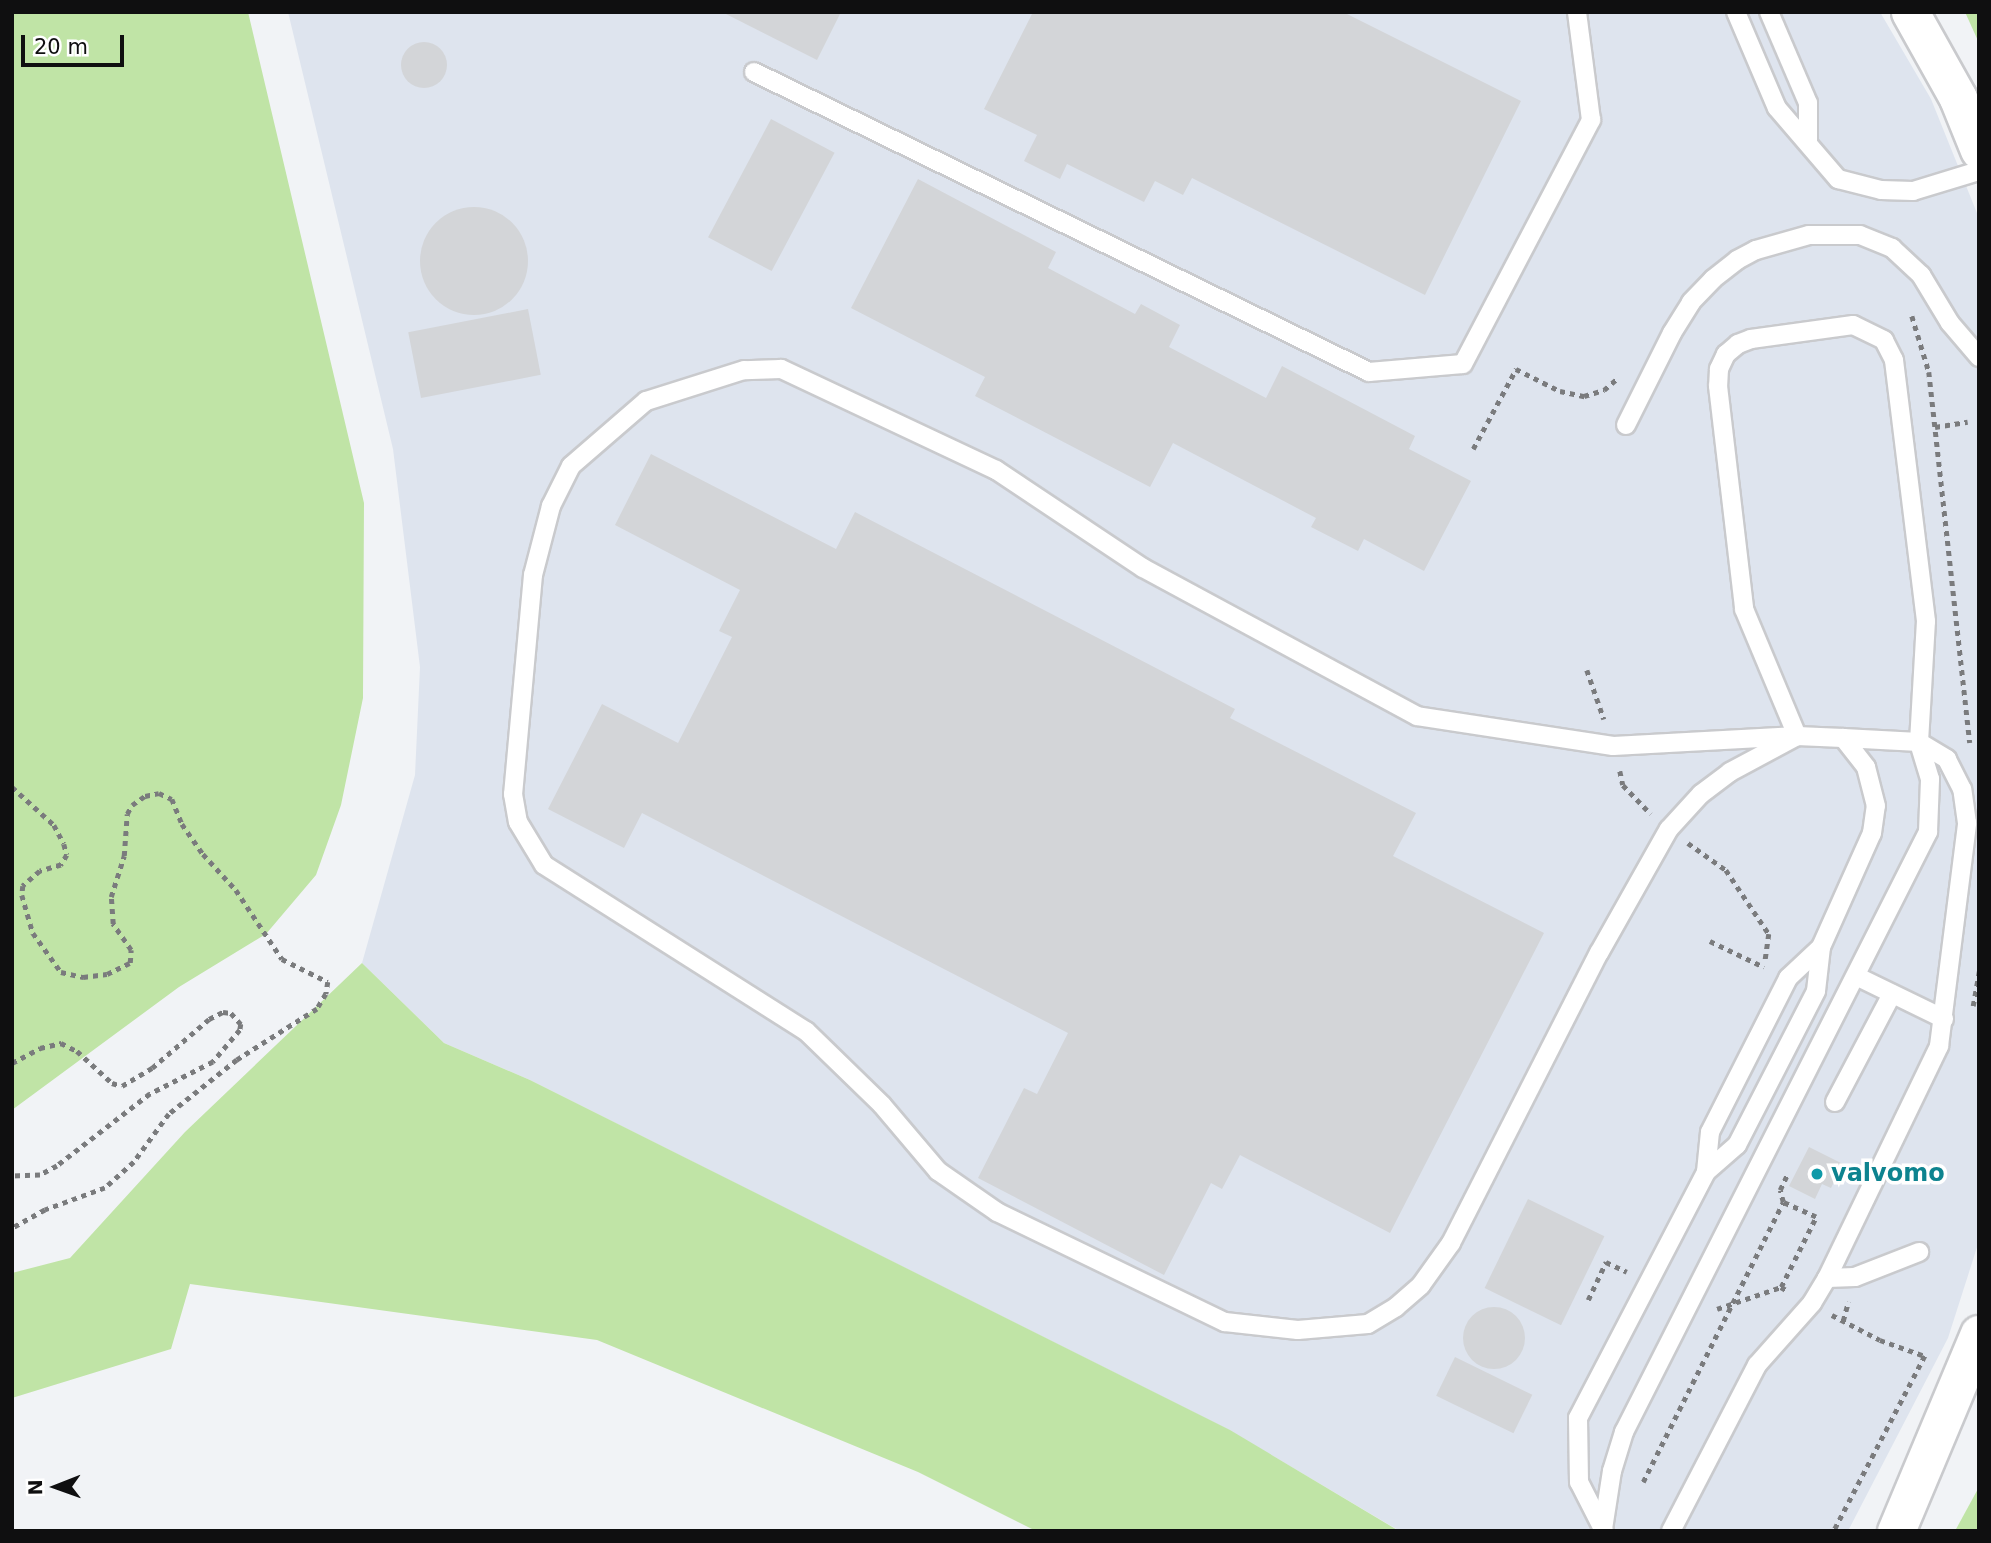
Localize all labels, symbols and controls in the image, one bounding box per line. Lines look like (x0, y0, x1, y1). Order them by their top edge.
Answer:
scale bar (24, 21, 128, 65)
text: 20 m (34, 35, 88, 59)
place label: valvomo (1831, 1160, 1945, 1188)
marker: valvomo (1809, 1166, 1825, 1182)
north arrow (21, 1452, 91, 1522)
text: N (24, 1479, 46, 1496)

